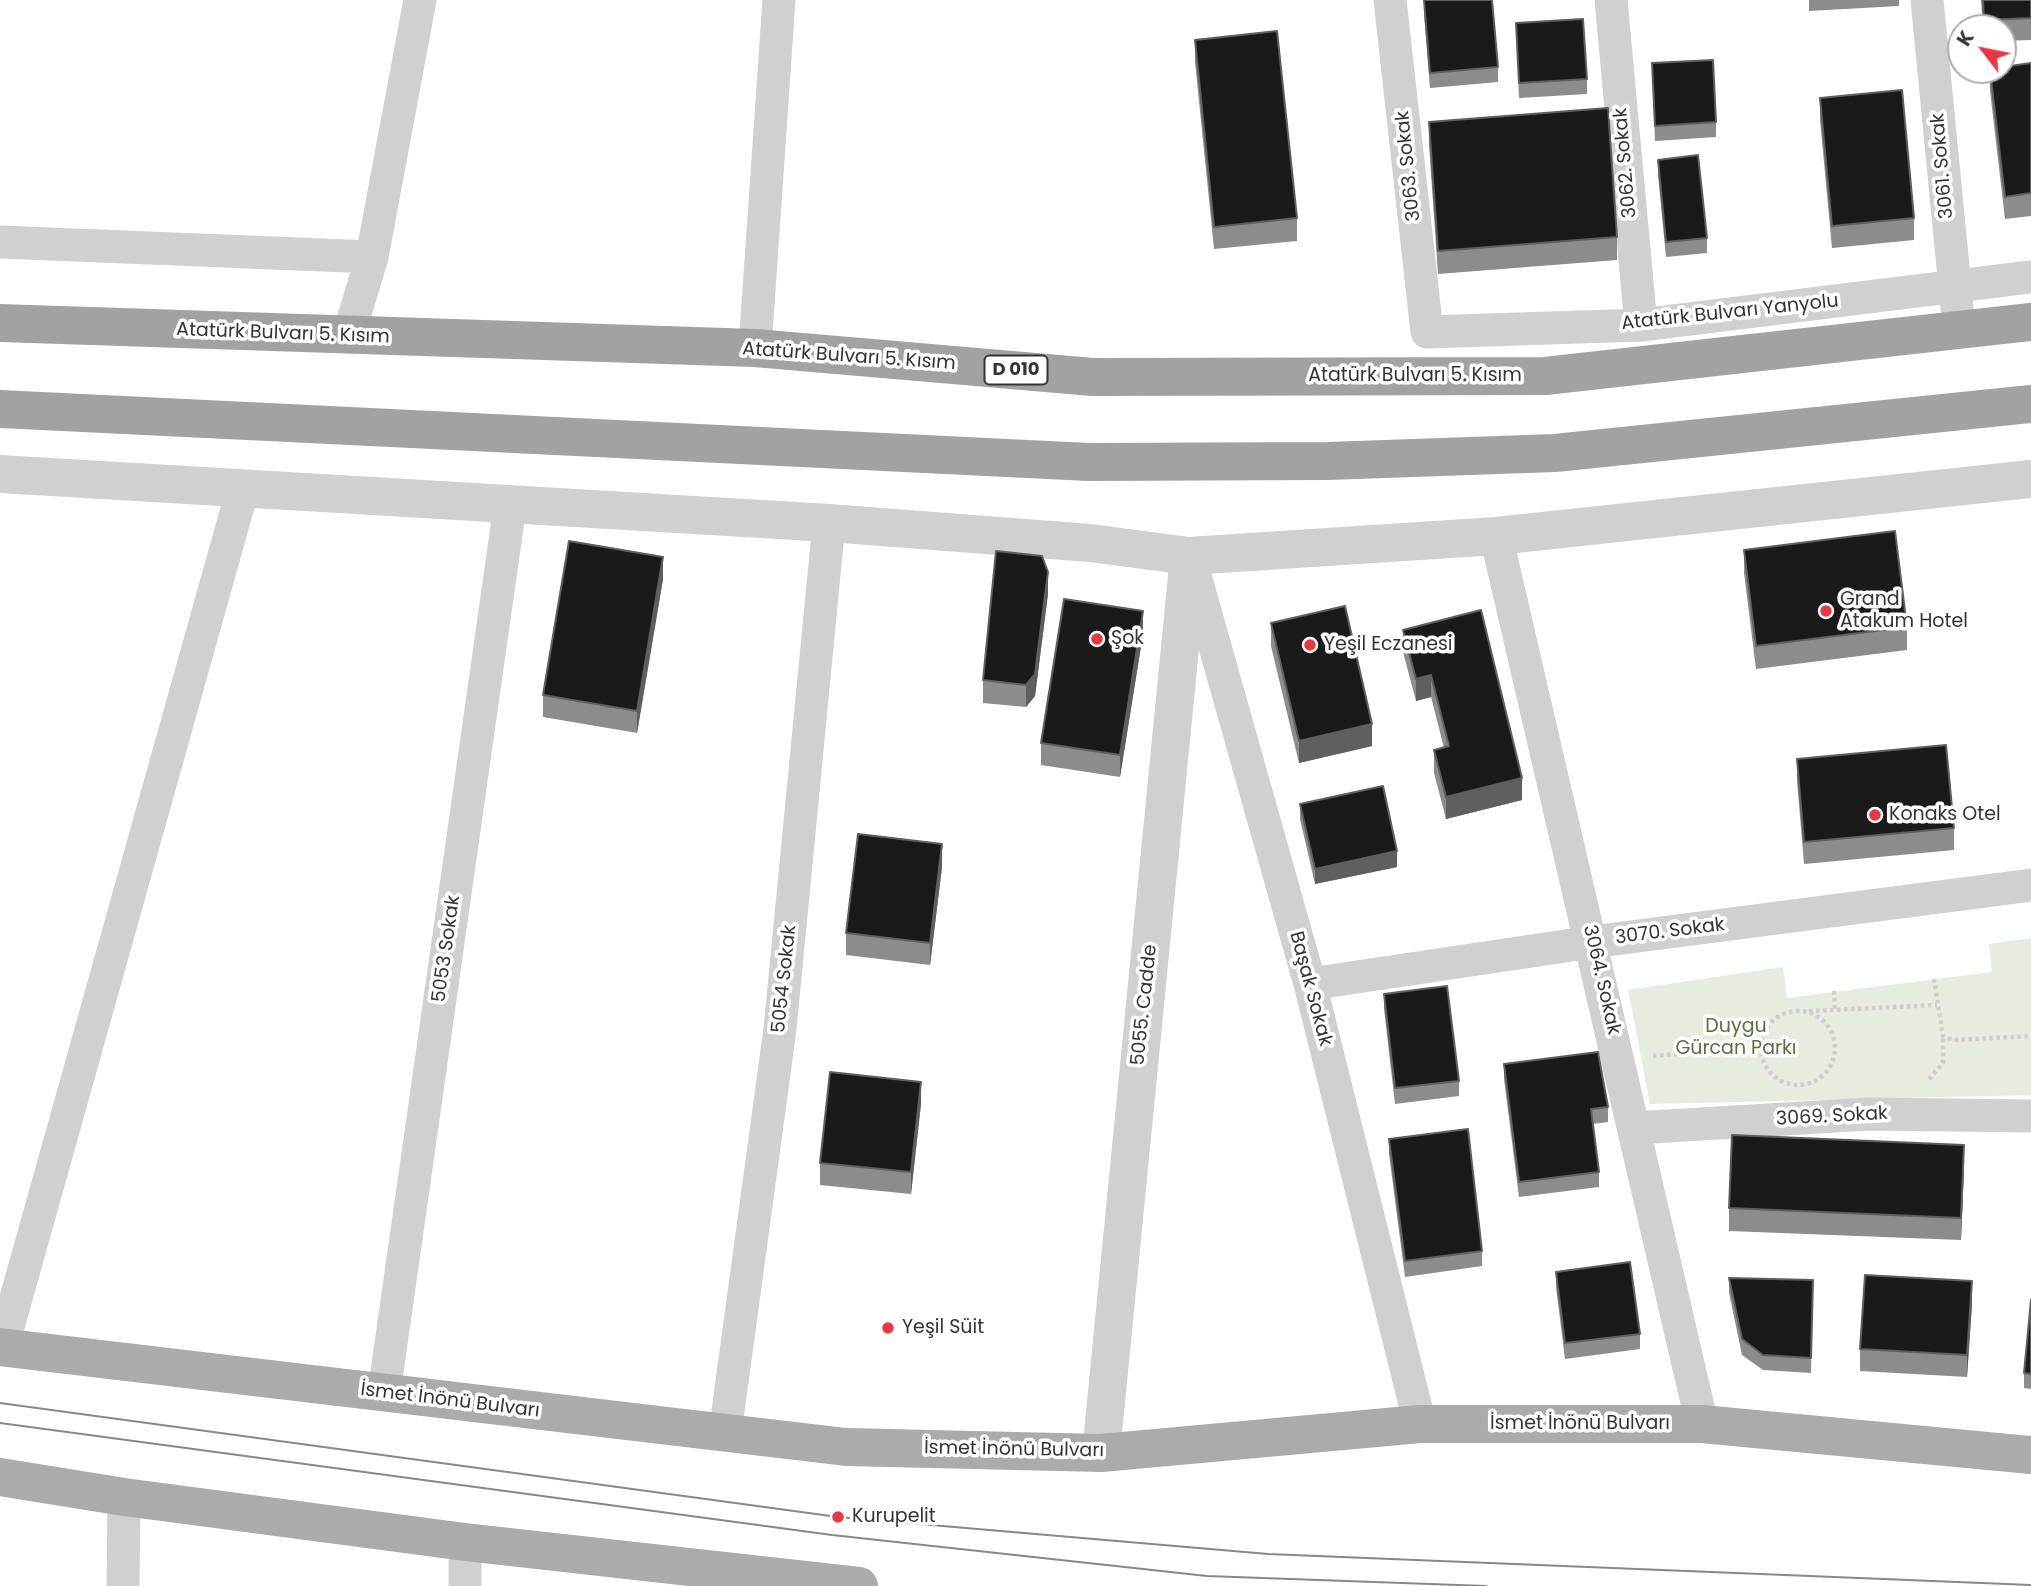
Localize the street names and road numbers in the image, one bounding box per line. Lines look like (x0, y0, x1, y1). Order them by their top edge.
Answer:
street label: 3062. Sokak (1610, 107, 1642, 219)
street label: 3063. Sokak (1392, 110, 1426, 222)
street label: 3061. Sokak (1927, 112, 1959, 220)
street label: Atatürk Bulvarı Yanyolu (1620, 290, 1840, 336)
street label: Atatürk Bulvarı 5. Kısım (176, 319, 390, 349)
street label: Atatürk Bulvarı 5. Kısım (742, 338, 956, 376)
road number: D 010 (984, 356, 1048, 384)
street label: Atatürk Bulvarı 5. Kısım (1308, 365, 1522, 387)
street label: 5053 Sokak (428, 894, 466, 1004)
street label: 3070. Sokak (1614, 914, 1726, 950)
street label: 3064. Sokak (1577, 923, 1625, 1037)
street label: 5054 Sokak (768, 924, 802, 1034)
street label: Başak Sokak (1284, 929, 1336, 1049)
street label: 5055. Cadde (1127, 943, 1163, 1067)
street label: 3069. Sokak (1776, 1103, 1888, 1131)
street label: İsmet İnönü Bulvarı (359, 1379, 541, 1423)
street label: İsmet İnönü Bulvarı (1490, 1413, 1670, 1435)
street label: İsmet İnönü Bulvarı (924, 1437, 1104, 1463)

